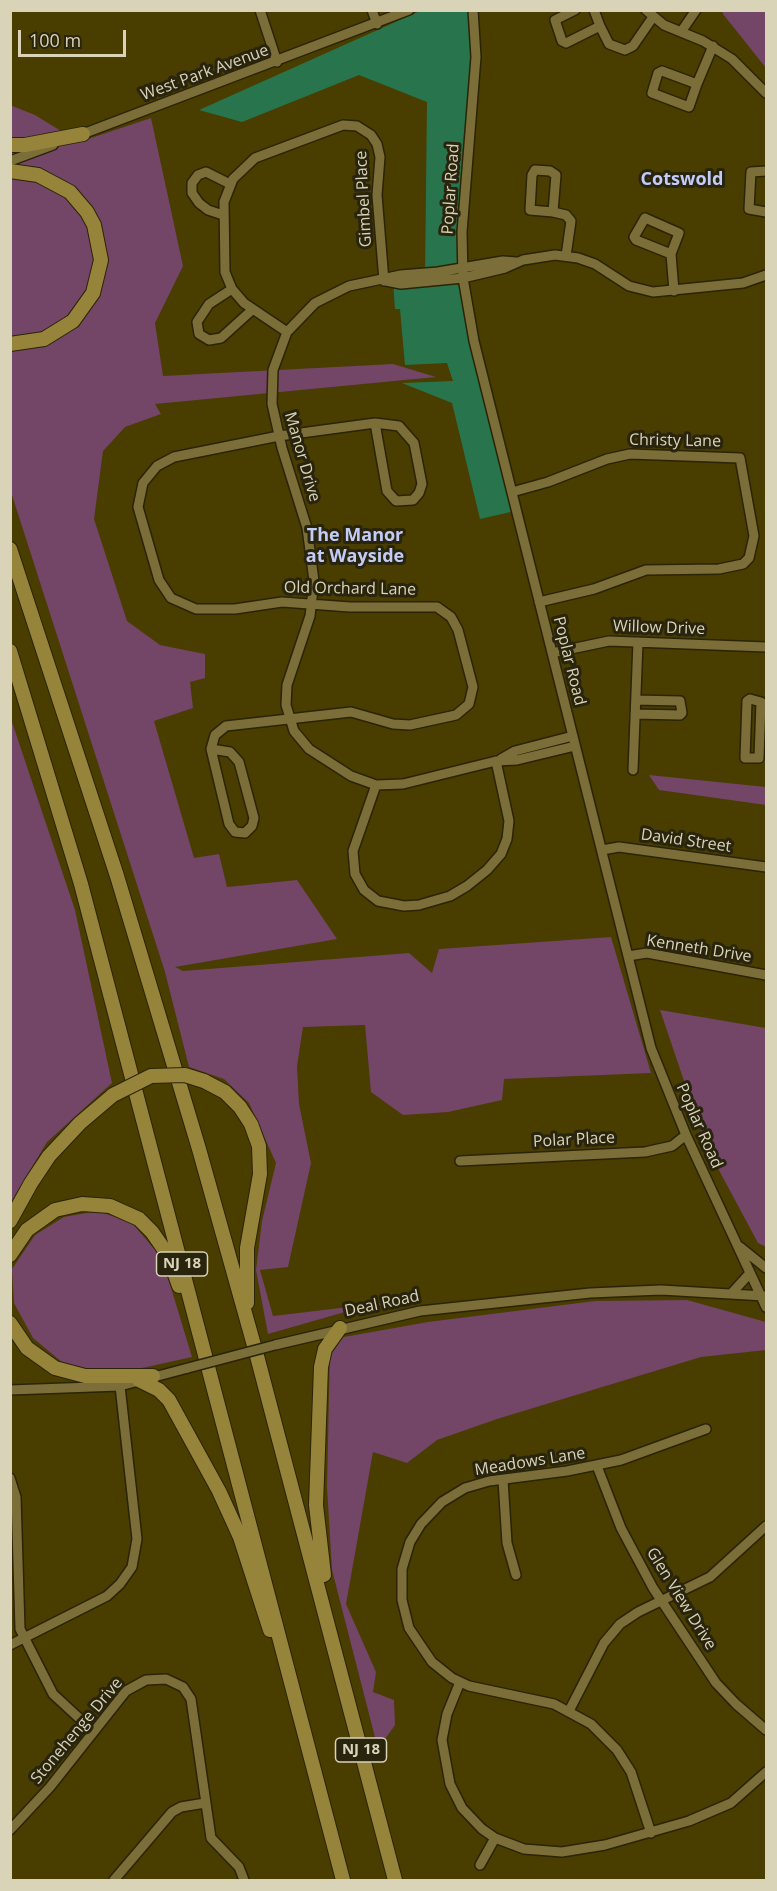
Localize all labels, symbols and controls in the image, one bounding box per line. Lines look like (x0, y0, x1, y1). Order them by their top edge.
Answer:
scale bar (21, 18, 129, 56)
text: 100 m (29, 28, 81, 52)
street label: West Park Avenue (138, 41, 272, 105)
street label: Poplar Road (438, 143, 464, 235)
street label: Gimbel Place (352, 150, 376, 248)
district label: Cotswold (641, 169, 723, 191)
street label: Manor Drive (280, 410, 324, 504)
street label: Christy Lane (629, 431, 721, 451)
district label: The Manor at Wayside (306, 525, 404, 568)
street label: Old Orchard Lane (284, 578, 416, 600)
street label: Poplar Road (549, 615, 589, 707)
street label: Willow Drive (613, 617, 705, 639)
street label: David Street (640, 825, 732, 857)
street label: Kenneth Drive (645, 931, 753, 967)
street label: Poplar Road (672, 1081, 726, 1171)
street label: Polar Place (533, 1128, 615, 1152)
road number: NJ 18 (156, 1252, 207, 1276)
street label: Deal Road (343, 1287, 421, 1321)
street label: Meadows Lane (473, 1444, 587, 1480)
street label: Glen View Drive (642, 1544, 720, 1654)
street label: Stonehenge Drive (27, 1674, 127, 1788)
road number: NJ 18 (336, 1738, 386, 1762)

